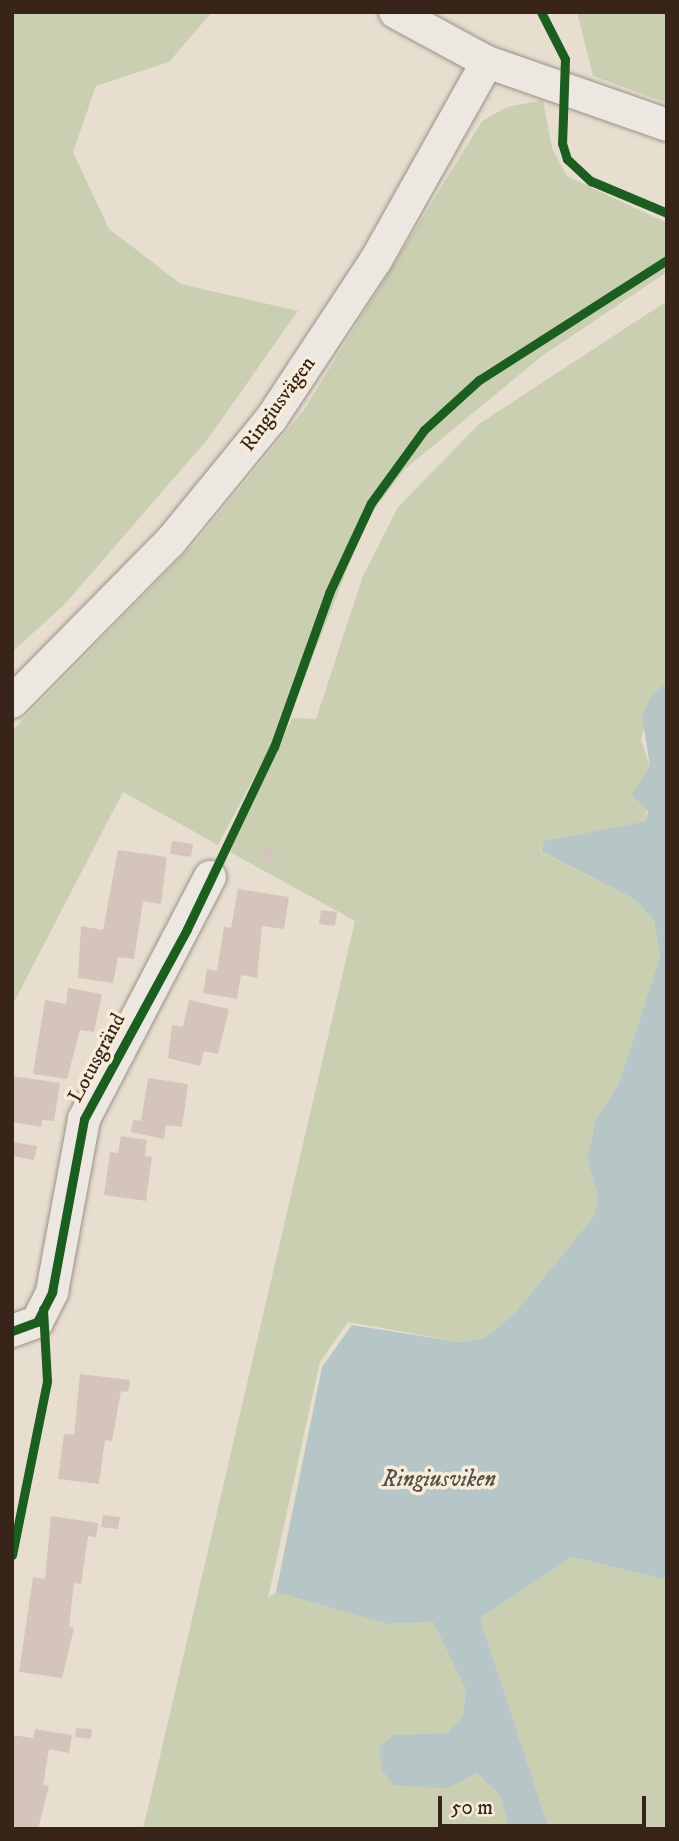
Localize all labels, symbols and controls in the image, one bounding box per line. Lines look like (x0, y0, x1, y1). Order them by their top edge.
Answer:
street label: Ringiusvägen (235, 352, 321, 456)
street label: Lotusgränd (63, 1009, 131, 1107)
water label: Ringiusviken (382, 1466, 496, 1494)
scale bar (441, 1782, 649, 1826)
text: 50 m (451, 1795, 493, 1821)

